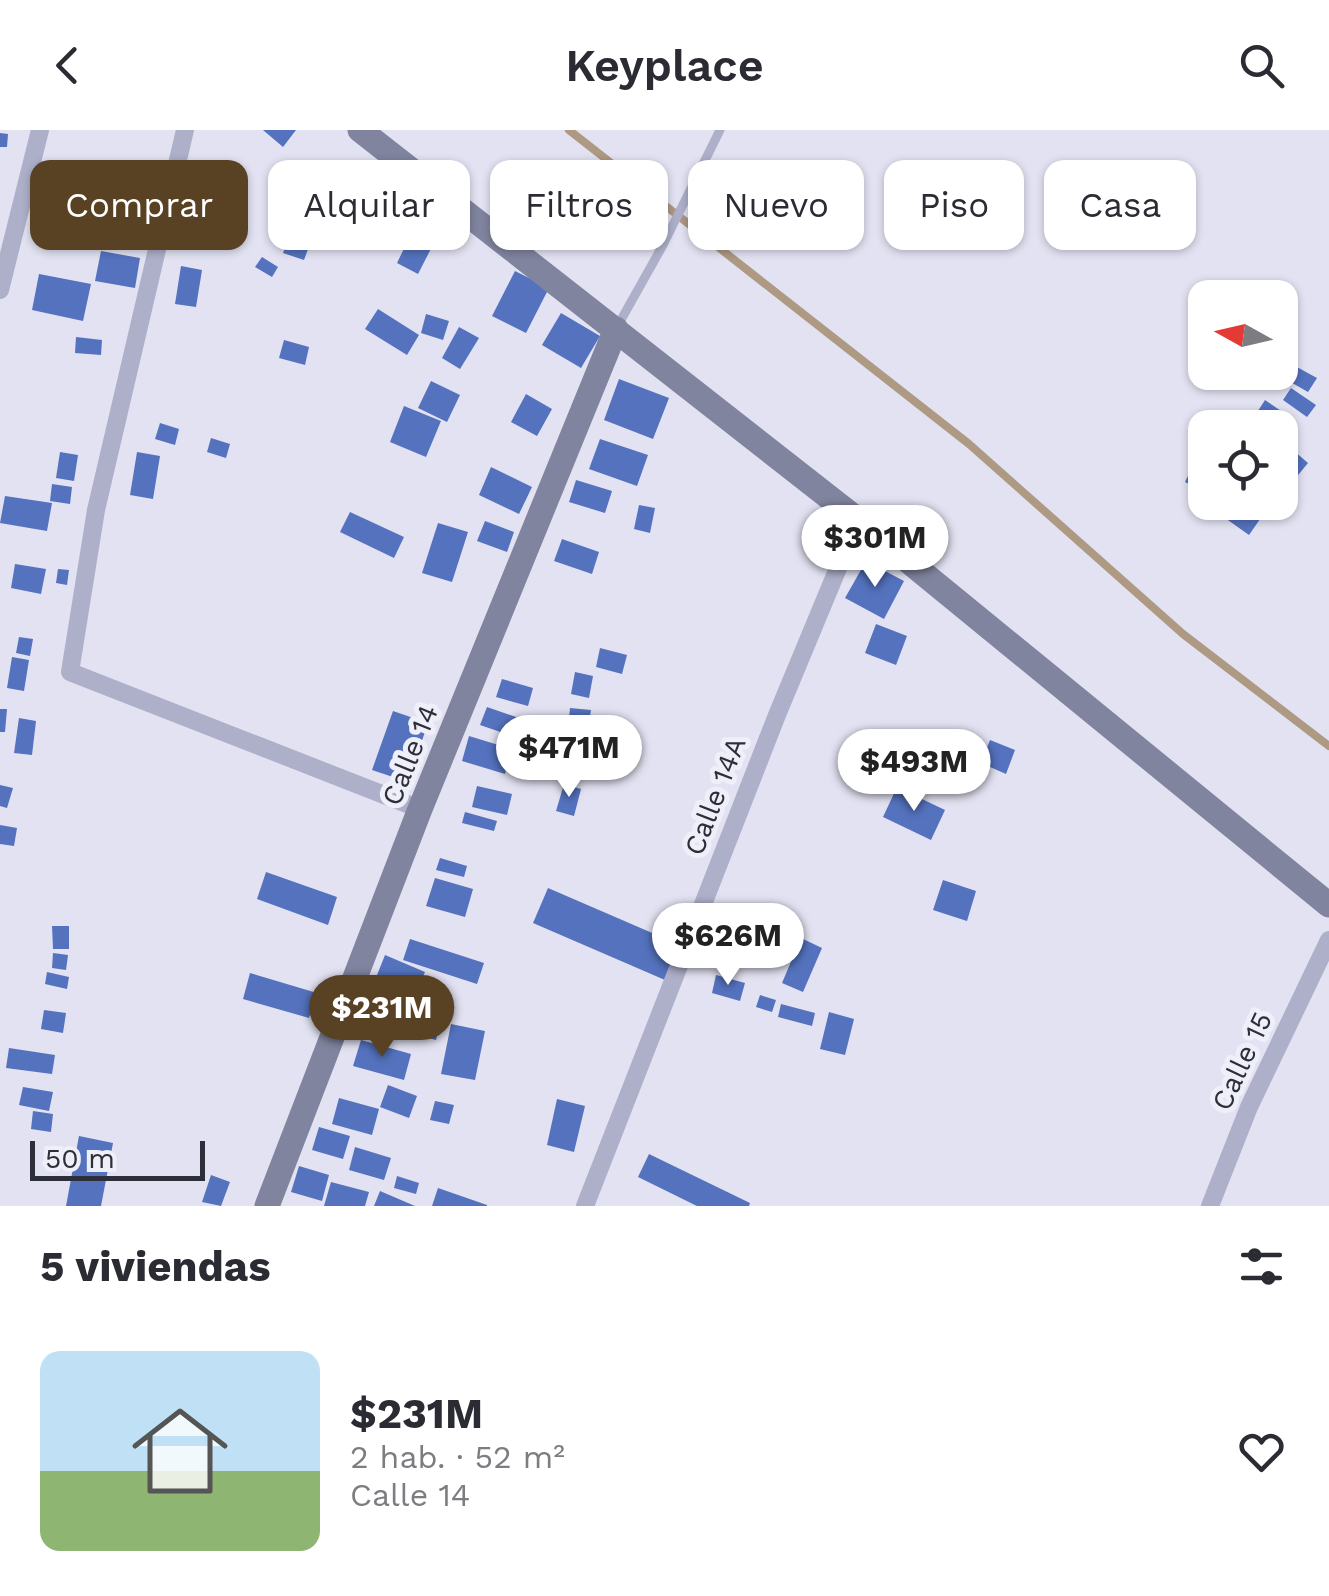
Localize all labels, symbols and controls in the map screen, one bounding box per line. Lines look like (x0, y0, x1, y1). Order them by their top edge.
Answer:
icon: back (40, 38, 95, 93)
icon: search (1234, 38, 1289, 93)
text: Keyplace (565, 39, 764, 92)
chip: Comprar (30, 160, 248, 250)
chip: Alquilar (268, 160, 470, 250)
chip: Filtros (490, 160, 668, 250)
chip: Nuevo (688, 160, 864, 250)
chip: Piso (884, 160, 1024, 250)
chip: Casa (1044, 160, 1196, 250)
north arrow (1188, 280, 1298, 390)
map controls (1188, 280, 1298, 520)
button: locate (1188, 410, 1298, 520)
pin: $301M (805, 505, 945, 590)
text: $301M (823, 518, 927, 556)
street label: Calle 14 (375, 700, 445, 810)
pin: $471M (499, 715, 639, 800)
text: $471M (518, 728, 620, 766)
pin: $493M (844, 729, 984, 814)
street label: Calle 14A (677, 732, 753, 860)
text: $493M (860, 742, 968, 780)
pin: $626M (658, 903, 798, 988)
text: $626M (674, 916, 782, 954)
pin: $231M (312, 975, 452, 1060)
text: $231M (331, 988, 433, 1026)
street label: Calle 15 (1205, 1007, 1279, 1115)
scale bar (30, 1136, 205, 1180)
text: 50 m (45, 1142, 115, 1175)
icon: filters (1234, 1239, 1289, 1294)
text: 5 viviendas (40, 1242, 271, 1291)
text: $231M (350, 1389, 483, 1438)
icon: home (120, 1391, 240, 1511)
icon: heart (1234, 1424, 1289, 1479)
text: 2 hab. · 52 m² (350, 1438, 565, 1476)
text: Calle 14 (350, 1476, 470, 1514)

